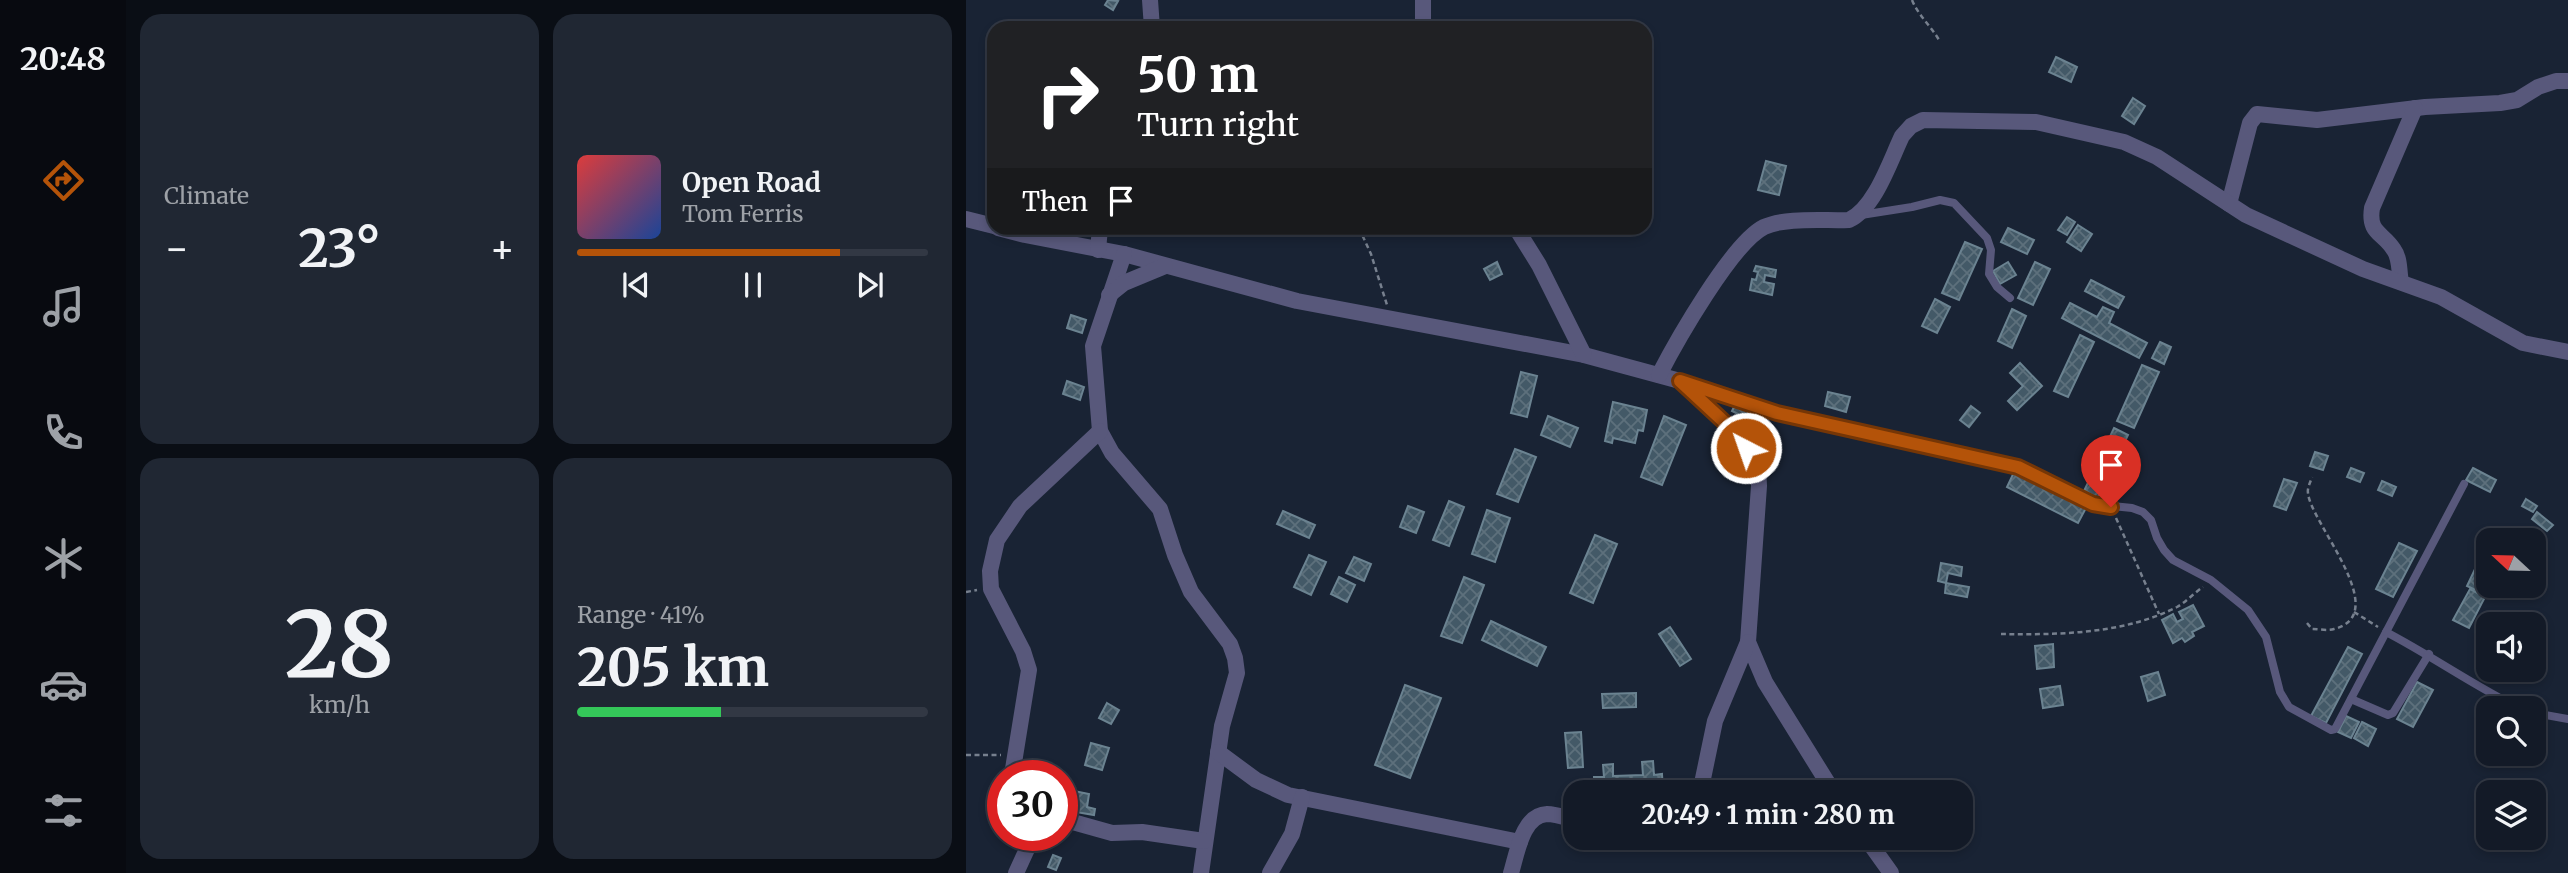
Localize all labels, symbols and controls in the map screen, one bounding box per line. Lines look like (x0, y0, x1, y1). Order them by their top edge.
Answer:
text: 20:48 (20, 39, 106, 79)
text: 50 m (1137, 44, 1258, 105)
icon: right (1022, 49, 1113, 140)
text: Turn right (1137, 105, 1299, 145)
icon: directions (39, 156, 88, 205)
text: Open Road (682, 166, 821, 199)
text: Climate (164, 181, 249, 210)
icon: arrive (1102, 182, 1140, 220)
text: Then (1022, 185, 1088, 218)
text: Tom Ferris (682, 199, 804, 228)
text: 23° (298, 216, 381, 281)
text: − (164, 225, 189, 272)
text: + (490, 225, 515, 272)
icon: previous (617, 266, 655, 304)
icon: pause (734, 266, 772, 304)
icon: next (851, 266, 889, 304)
icon: music (39, 282, 88, 331)
icon: phone (39, 408, 88, 457)
position arrow (1709, 411, 1783, 485)
pin (2081, 435, 2141, 507)
icon: arrive (2092, 446, 2130, 484)
north arrow (2476, 528, 2546, 598)
map controls (2476, 528, 2546, 850)
icon: climate (39, 534, 88, 583)
text: 28 (285, 587, 394, 702)
text: Range · 41% (577, 600, 705, 629)
button: sound (2476, 612, 2546, 682)
text: 205 km (577, 635, 769, 700)
icon: car (39, 660, 88, 709)
text: km/h (309, 690, 370, 719)
button: search (2476, 696, 2546, 766)
speed limit sign: 30 (987, 760, 1078, 851)
button: layers (2476, 780, 2546, 850)
icon: filters (39, 786, 88, 835)
text: 20:49 · 1 min · 280 m (1641, 798, 1895, 831)

